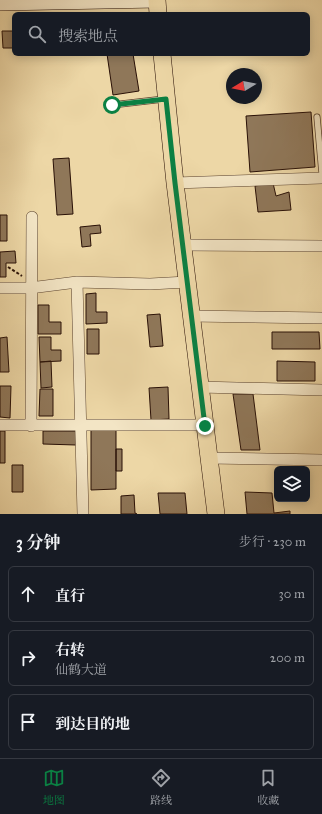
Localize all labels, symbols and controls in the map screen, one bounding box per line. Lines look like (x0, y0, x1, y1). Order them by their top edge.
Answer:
search box (12, 12, 310, 56)
icon: search (26, 23, 48, 45)
text: 搜索地点 (58, 27, 118, 45)
north arrow (226, 68, 262, 104)
route start (103, 96, 121, 114)
route end (196, 417, 214, 435)
map controls (274, 466, 310, 502)
button: layers (274, 466, 310, 502)
text: 3 分钟 (16, 532, 60, 553)
text: 步行 · 230 m (239, 534, 306, 550)
icon: ahead (17, 583, 39, 605)
text: 30 m (279, 586, 305, 602)
text: 直行 (55, 587, 85, 605)
text: 右转 (55, 641, 85, 659)
icon: right (17, 647, 39, 669)
text: 200 m (270, 650, 305, 666)
text: 仙鹤大道 (55, 662, 107, 678)
icon: arrive (17, 711, 39, 733)
text: 到达目的地 (55, 715, 130, 733)
tab: 地图 (43, 767, 65, 807)
tab: 路线 (150, 767, 172, 807)
tab: 收藏 (257, 767, 279, 807)

